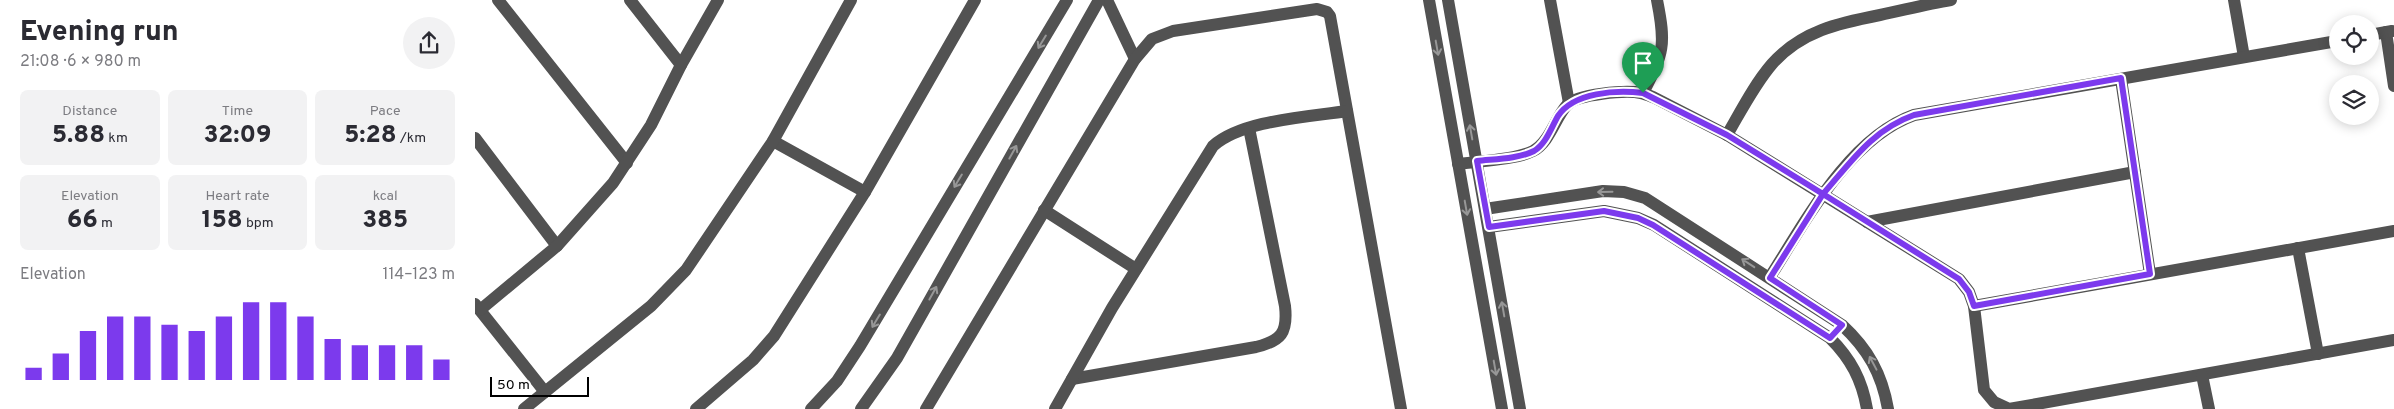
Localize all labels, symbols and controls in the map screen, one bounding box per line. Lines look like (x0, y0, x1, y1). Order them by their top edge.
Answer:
text: Evening run (20, 15, 179, 51)
map controls (2329, 15, 2379, 125)
button: locate (2329, 15, 2379, 65)
button: share (403, 17, 455, 69)
one-way arrow (1036, 34, 1046, 48)
one-way arrow (1433, 40, 1443, 56)
pin (1622, 42, 1664, 93)
icon: arrive (1629, 49, 1657, 77)
text: 21:08 · 6 × 980 m (20, 52, 141, 72)
button: layers (2329, 75, 2379, 125)
text: Distance (62, 103, 117, 120)
text: Time (222, 103, 253, 120)
text: Pace (370, 103, 401, 120)
text: 5.88 (52, 120, 105, 152)
text: 32:09 (203, 120, 272, 152)
text: 5:28 (344, 120, 397, 152)
one-way arrow (1466, 124, 1476, 140)
text: km (105, 130, 128, 147)
text: /km (397, 130, 426, 147)
one-way arrow (1008, 145, 1018, 159)
one-way arrow (953, 173, 962, 188)
one-way arrow (1597, 187, 1614, 197)
text: Elevation (61, 188, 119, 205)
text: Heart rate (205, 188, 270, 205)
text: kcal (373, 188, 398, 205)
one-way arrow (1462, 200, 1471, 216)
text: 66 (67, 205, 98, 237)
text: 158 (201, 205, 243, 237)
text: 385 (362, 205, 408, 237)
text: m (98, 215, 113, 232)
text: bpm (243, 215, 274, 232)
one-way arrow (1741, 258, 1755, 268)
text: Elevation (20, 265, 86, 285)
text: 114–123 m (383, 265, 455, 285)
one-way arrow (928, 286, 938, 301)
one-way arrow (1497, 302, 1507, 318)
one-way arrow (870, 314, 880, 328)
one-way arrow (1868, 356, 1878, 371)
one-way arrow (1490, 359, 1500, 375)
scale bar (490, 374, 589, 397)
text: 50 m (497, 377, 530, 394)

